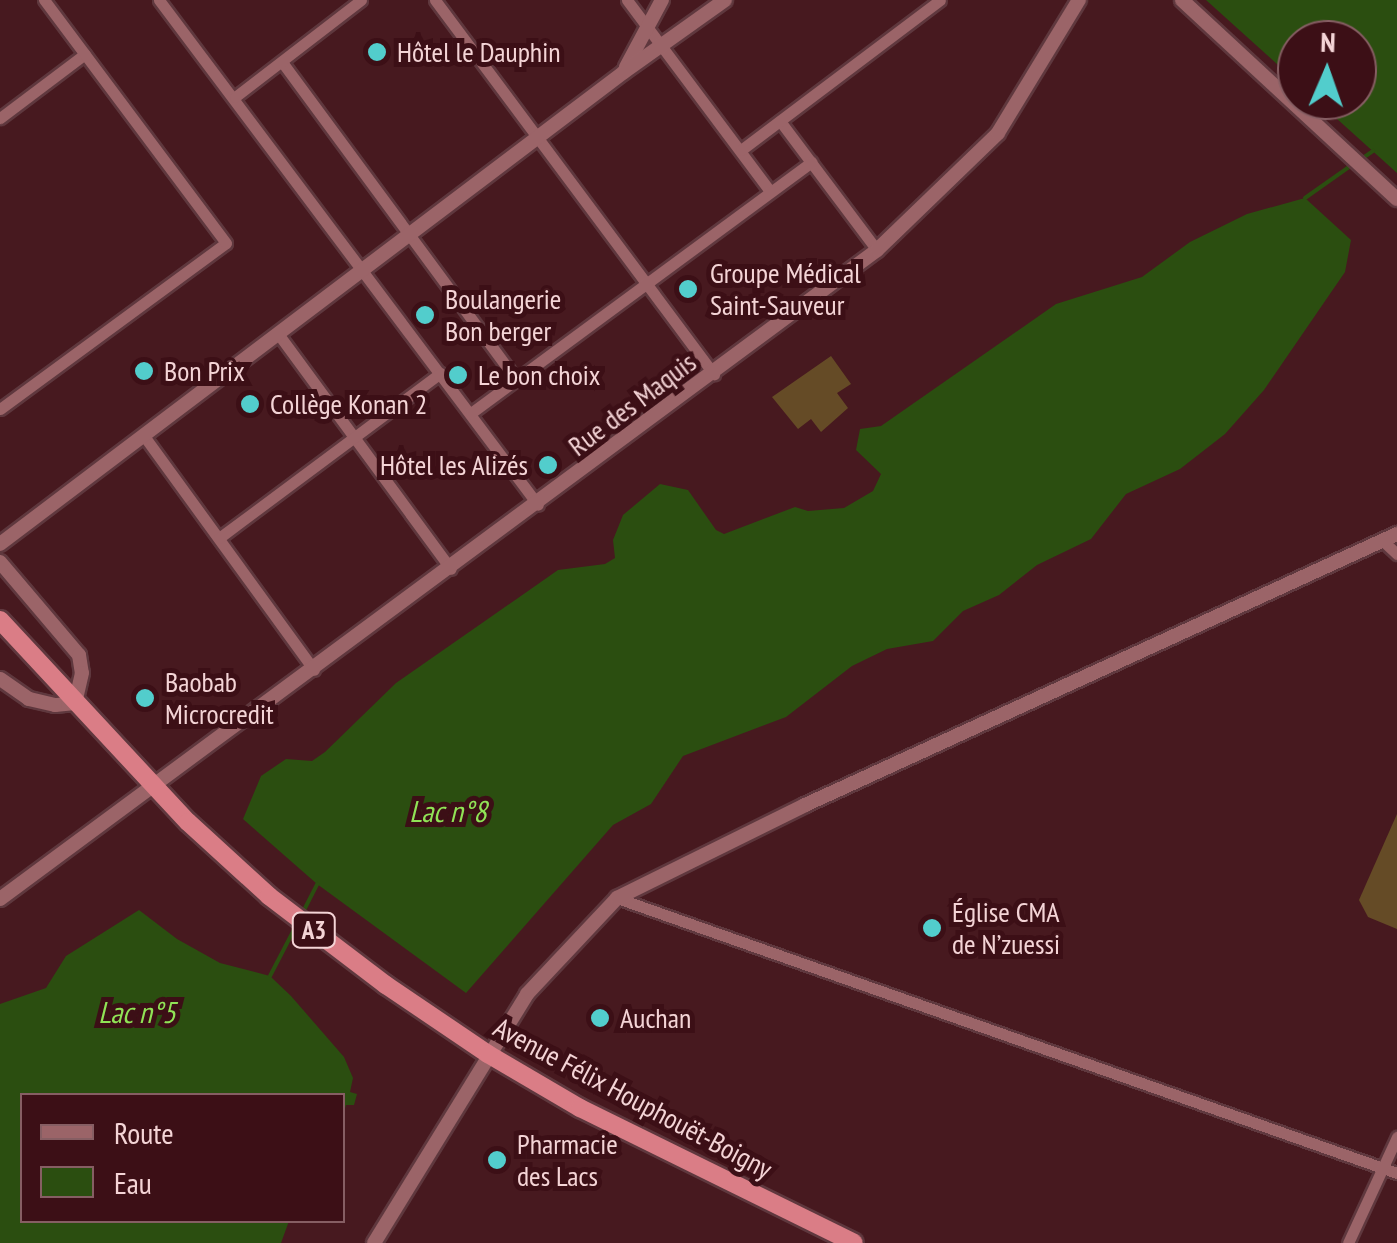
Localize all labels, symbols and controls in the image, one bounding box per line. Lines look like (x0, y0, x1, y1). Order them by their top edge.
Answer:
north arrow (1277, 20, 1377, 120)
text: N (1320, 23, 1336, 60)
place label: Hôtel le Dauphin (397, 35, 561, 69)
marker: Hôtel le Dauphin (366, 41, 388, 63)
place label: Groupe Médical Saint-Sauveur (710, 256, 861, 322)
marker: Groupe Médical Saint-Sauveur (675, 276, 701, 302)
place label: Boulangerie Bon berger (445, 282, 561, 348)
marker: Boulangerie Bon berger (414, 304, 436, 326)
street label: Rue des Maquis (562, 345, 702, 463)
place label: Bon Prix (164, 354, 245, 388)
place label: Le bon choix (478, 358, 600, 392)
marker: Bon Prix (133, 360, 155, 382)
marker: Le bon choix (447, 364, 469, 386)
place label: Collège Konan 2 (270, 387, 427, 421)
marker: Collège Konan 2 (239, 393, 261, 415)
place label: Hôtel les Alizés (379, 448, 528, 482)
marker: Hôtel les Alizés (537, 454, 559, 476)
place label: Baobab Microcredit (165, 665, 274, 731)
marker: Baobab Microcredit (134, 687, 156, 709)
water label: Lac n°8 (409, 793, 487, 829)
place label: Église CMA de N’zuessi (952, 895, 1060, 961)
road number: A3 (292, 910, 336, 950)
marker: Église CMA de N’zuessi (921, 917, 943, 939)
water label: Lac n°5 (98, 994, 176, 1030)
place label: Auchan (620, 1001, 691, 1035)
marker: Auchan (589, 1007, 611, 1029)
street label: Avenue Félix Houphouët-Boigny (488, 1010, 778, 1186)
legend (20, 1093, 345, 1223)
text: Route (114, 1113, 174, 1152)
place label: Pharmacie des Lacs (517, 1127, 618, 1193)
marker: Pharmacie des Lacs (486, 1149, 508, 1171)
text: Eau (114, 1163, 152, 1202)

